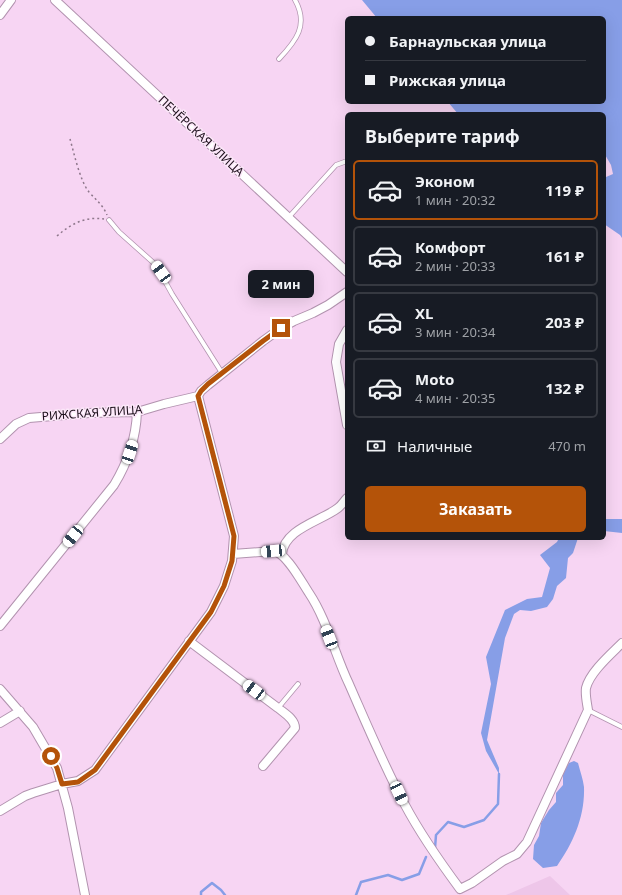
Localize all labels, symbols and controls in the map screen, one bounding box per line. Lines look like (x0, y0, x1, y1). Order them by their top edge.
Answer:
text: Барнаульская улица (389, 31, 547, 51)
text: Рижская улица (389, 70, 506, 90)
street label: ПЕЧЁРСКАЯ УЛИЦА (155, 91, 248, 180)
text: Выберите тариф (365, 124, 520, 148)
text: Эконом (415, 171, 475, 191)
icon: car (367, 172, 403, 208)
text: 119 ₽ (545, 180, 584, 200)
text: 1 мин · 20:32 (415, 191, 495, 209)
text: Комфорт (415, 237, 485, 257)
icon: car (367, 238, 403, 274)
text: 161 ₽ (545, 246, 584, 266)
text: 2 мин · 20:33 (415, 257, 495, 275)
car (149, 259, 173, 285)
callout: 2 мин (248, 270, 314, 298)
text: 2 мин (262, 275, 301, 293)
text: XL (415, 303, 433, 323)
icon: car (367, 304, 403, 340)
text: 203 ₽ (545, 312, 584, 332)
route end (272, 319, 290, 337)
text: 3 мин · 20:34 (415, 323, 495, 341)
text: Moto (415, 369, 454, 389)
icon: car (367, 370, 403, 406)
text: 132 ₽ (545, 378, 584, 398)
text: 4 мин · 20:35 (415, 389, 495, 407)
street label: РИЖСКАЯ УЛИЦА (41, 400, 143, 424)
icon: cash (365, 435, 387, 457)
text: Наличные (397, 436, 472, 456)
text: 470 m (548, 437, 586, 455)
car (121, 439, 139, 465)
button: Заказать (365, 486, 586, 532)
car (61, 523, 85, 549)
car (261, 544, 285, 558)
car (319, 624, 339, 650)
car (241, 678, 267, 702)
route start (42, 747, 60, 765)
car (388, 780, 410, 806)

